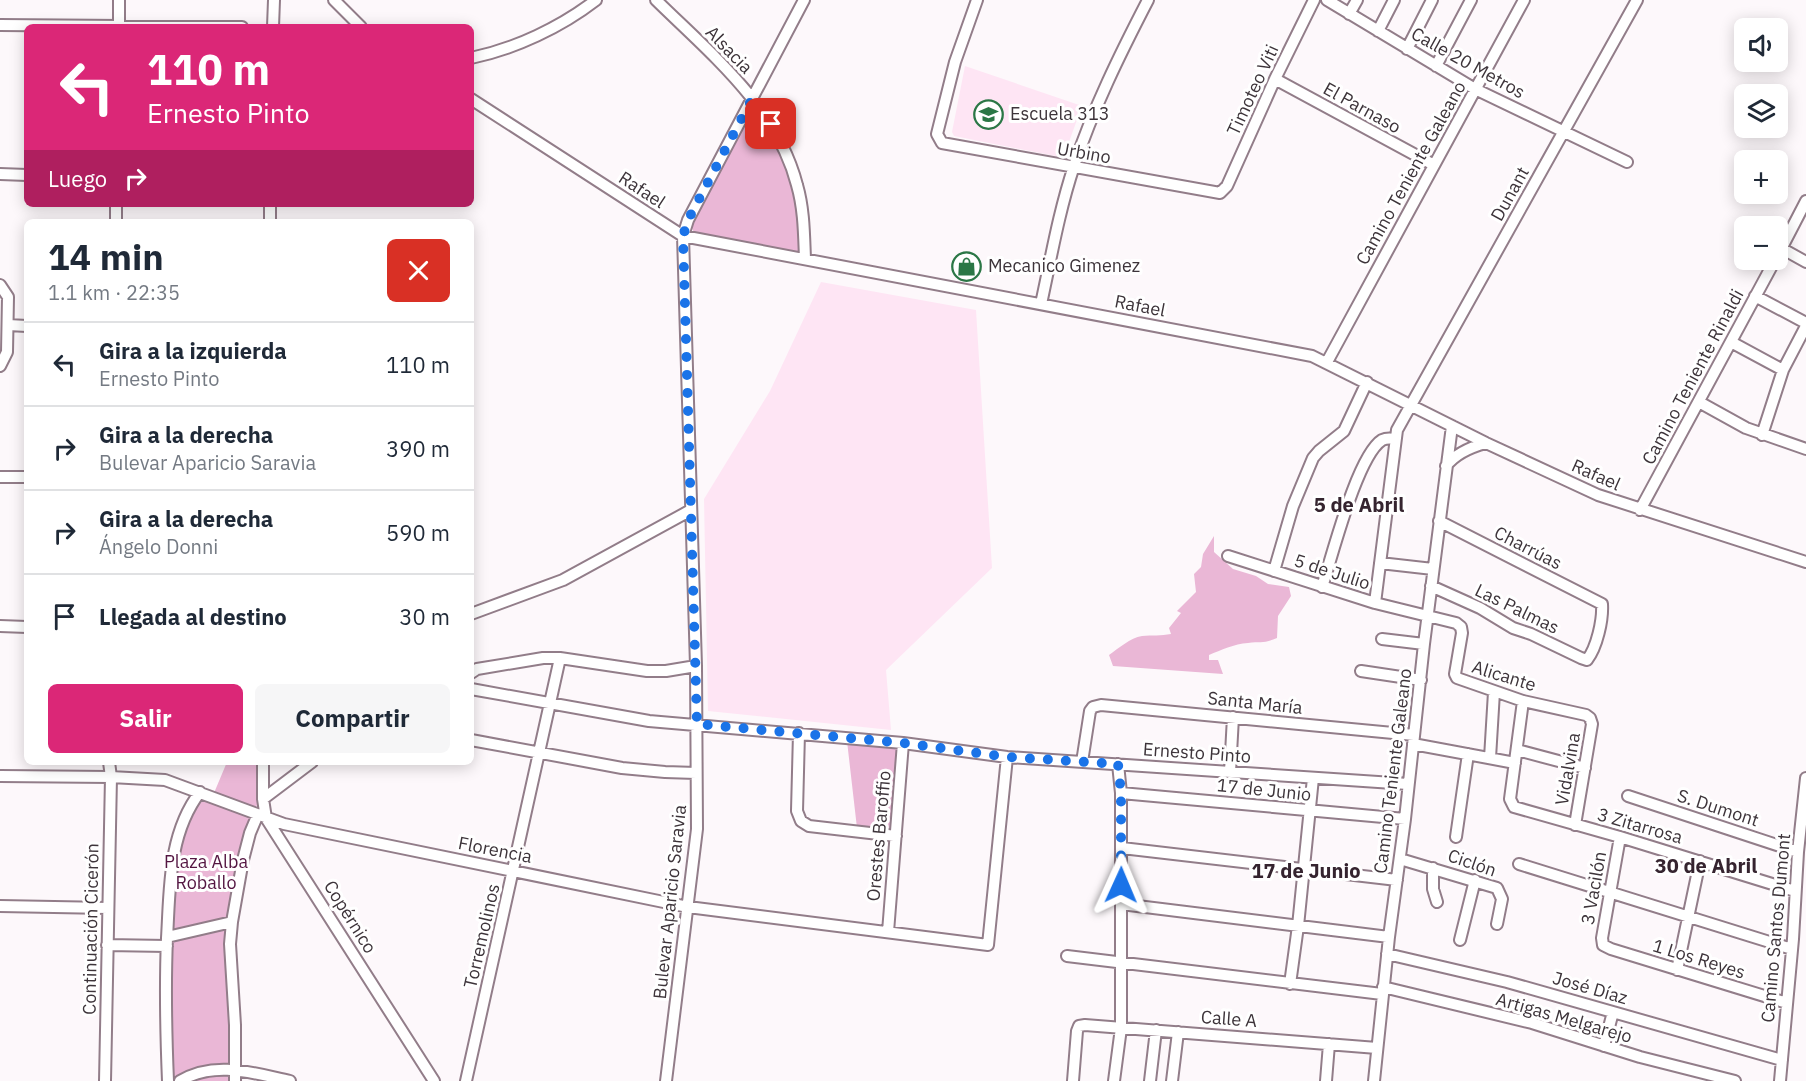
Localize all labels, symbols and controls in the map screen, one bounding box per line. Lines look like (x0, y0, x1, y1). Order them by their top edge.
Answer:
map controls (1734, 18, 1788, 270)
button: sound (1734, 18, 1788, 72)
street label: Alsacia (701, 21, 758, 79)
street label: Calle 20 Metros (1407, 22, 1529, 103)
street label: Timoteo Viti (1222, 41, 1284, 139)
text: 110 m (147, 42, 270, 97)
icon: left (48, 48, 126, 126)
street label: El Parnaso (1319, 77, 1405, 138)
street label: Camino Teniente Galeano (1350, 77, 1471, 269)
button: layers (1734, 84, 1788, 138)
text: Ernesto Pinto (147, 95, 310, 130)
pin (745, 98, 796, 149)
school or university icon: Escuela 313 (973, 98, 1005, 130)
place label: Escuela 313 (1010, 102, 1110, 125)
icon: arrive (754, 107, 787, 140)
street label: Urbino (1055, 136, 1113, 169)
button: + (1734, 150, 1788, 204)
icon: right (119, 162, 152, 195)
street label: Dunant (1485, 163, 1534, 225)
text: Luego (48, 164, 107, 193)
street label: Rafael (615, 166, 670, 213)
button: − (1734, 216, 1788, 270)
text: 14 min (48, 233, 164, 280)
button: close (387, 239, 450, 302)
shop icon: Mecanico Gimenez (951, 250, 983, 282)
place label: Mecanico Gimenez (988, 254, 1140, 277)
text: 1.1 km · 22:35 (48, 279, 180, 306)
street label: Camino Teniente Rinaldi (1637, 285, 1749, 468)
street label: Rafael (1113, 289, 1168, 322)
text: Gira a la izquierda (99, 336, 287, 365)
icon: left (48, 348, 81, 381)
text: 110 m (386, 350, 450, 379)
text: Ernesto Pinto (99, 365, 219, 392)
text: Gira a la derecha (99, 420, 273, 449)
icon: right (48, 432, 81, 465)
text: 390 m (386, 434, 450, 463)
text: Bulevar Aparicio Saravia (99, 449, 316, 476)
street label: Rafael (1568, 454, 1624, 495)
district label: 5 de Abril (1314, 491, 1404, 518)
text: Gira a la derecha (99, 504, 273, 533)
icon: right (48, 516, 81, 549)
text: 590 m (386, 518, 450, 547)
street label: Charrúas (1491, 521, 1566, 574)
text: Ángelo Donni (99, 533, 218, 560)
street label: 5 de Julio (1291, 548, 1373, 595)
street label: Las Palmas (1471, 578, 1563, 639)
icon: arrive (48, 600, 81, 633)
text: Llegada al destino (99, 602, 287, 631)
text: 30 m (399, 602, 450, 631)
street label: Alicante (1469, 655, 1539, 696)
street label: Camino Teniente Galeano (1369, 667, 1417, 875)
button: Salir (48, 684, 243, 753)
button: Compartir (255, 684, 450, 753)
street label: Santa María (1206, 686, 1304, 719)
street label: Vidalvina (1550, 730, 1585, 807)
street label: Ernesto Pinto (1142, 737, 1252, 768)
street label: Orestes Baroffio (861, 770, 896, 902)
street label: 17 de Junio (1216, 773, 1312, 806)
street label: S. Dumont (1675, 784, 1762, 831)
street label: 3 Zitarrosa (1595, 802, 1686, 849)
street label: Bulevar Aparicio Saravia (648, 803, 691, 1000)
street label: Florencia (456, 831, 534, 868)
street label: Camino Santos Dumont (1756, 832, 1795, 1024)
street label: Continuación Cicerón (78, 843, 103, 1015)
street label: Ciclón (1445, 844, 1500, 882)
park label: Plaza Alba Roballo (164, 850, 248, 894)
street label: 3 Vacilón (1576, 850, 1611, 926)
district label: 30 de Abril (1655, 852, 1757, 879)
position arrow (1089, 853, 1153, 917)
district label: 17 de Junio (1252, 857, 1360, 884)
street label: Copérnico (319, 876, 382, 958)
street label: Torremolinos (458, 881, 505, 990)
street label: 1 Los Reyes (1650, 934, 1748, 983)
street label: José Díaz (1550, 966, 1630, 1009)
street label: Artigas Melgarejo (1493, 987, 1635, 1048)
street label: Calle A (1200, 1005, 1258, 1032)

